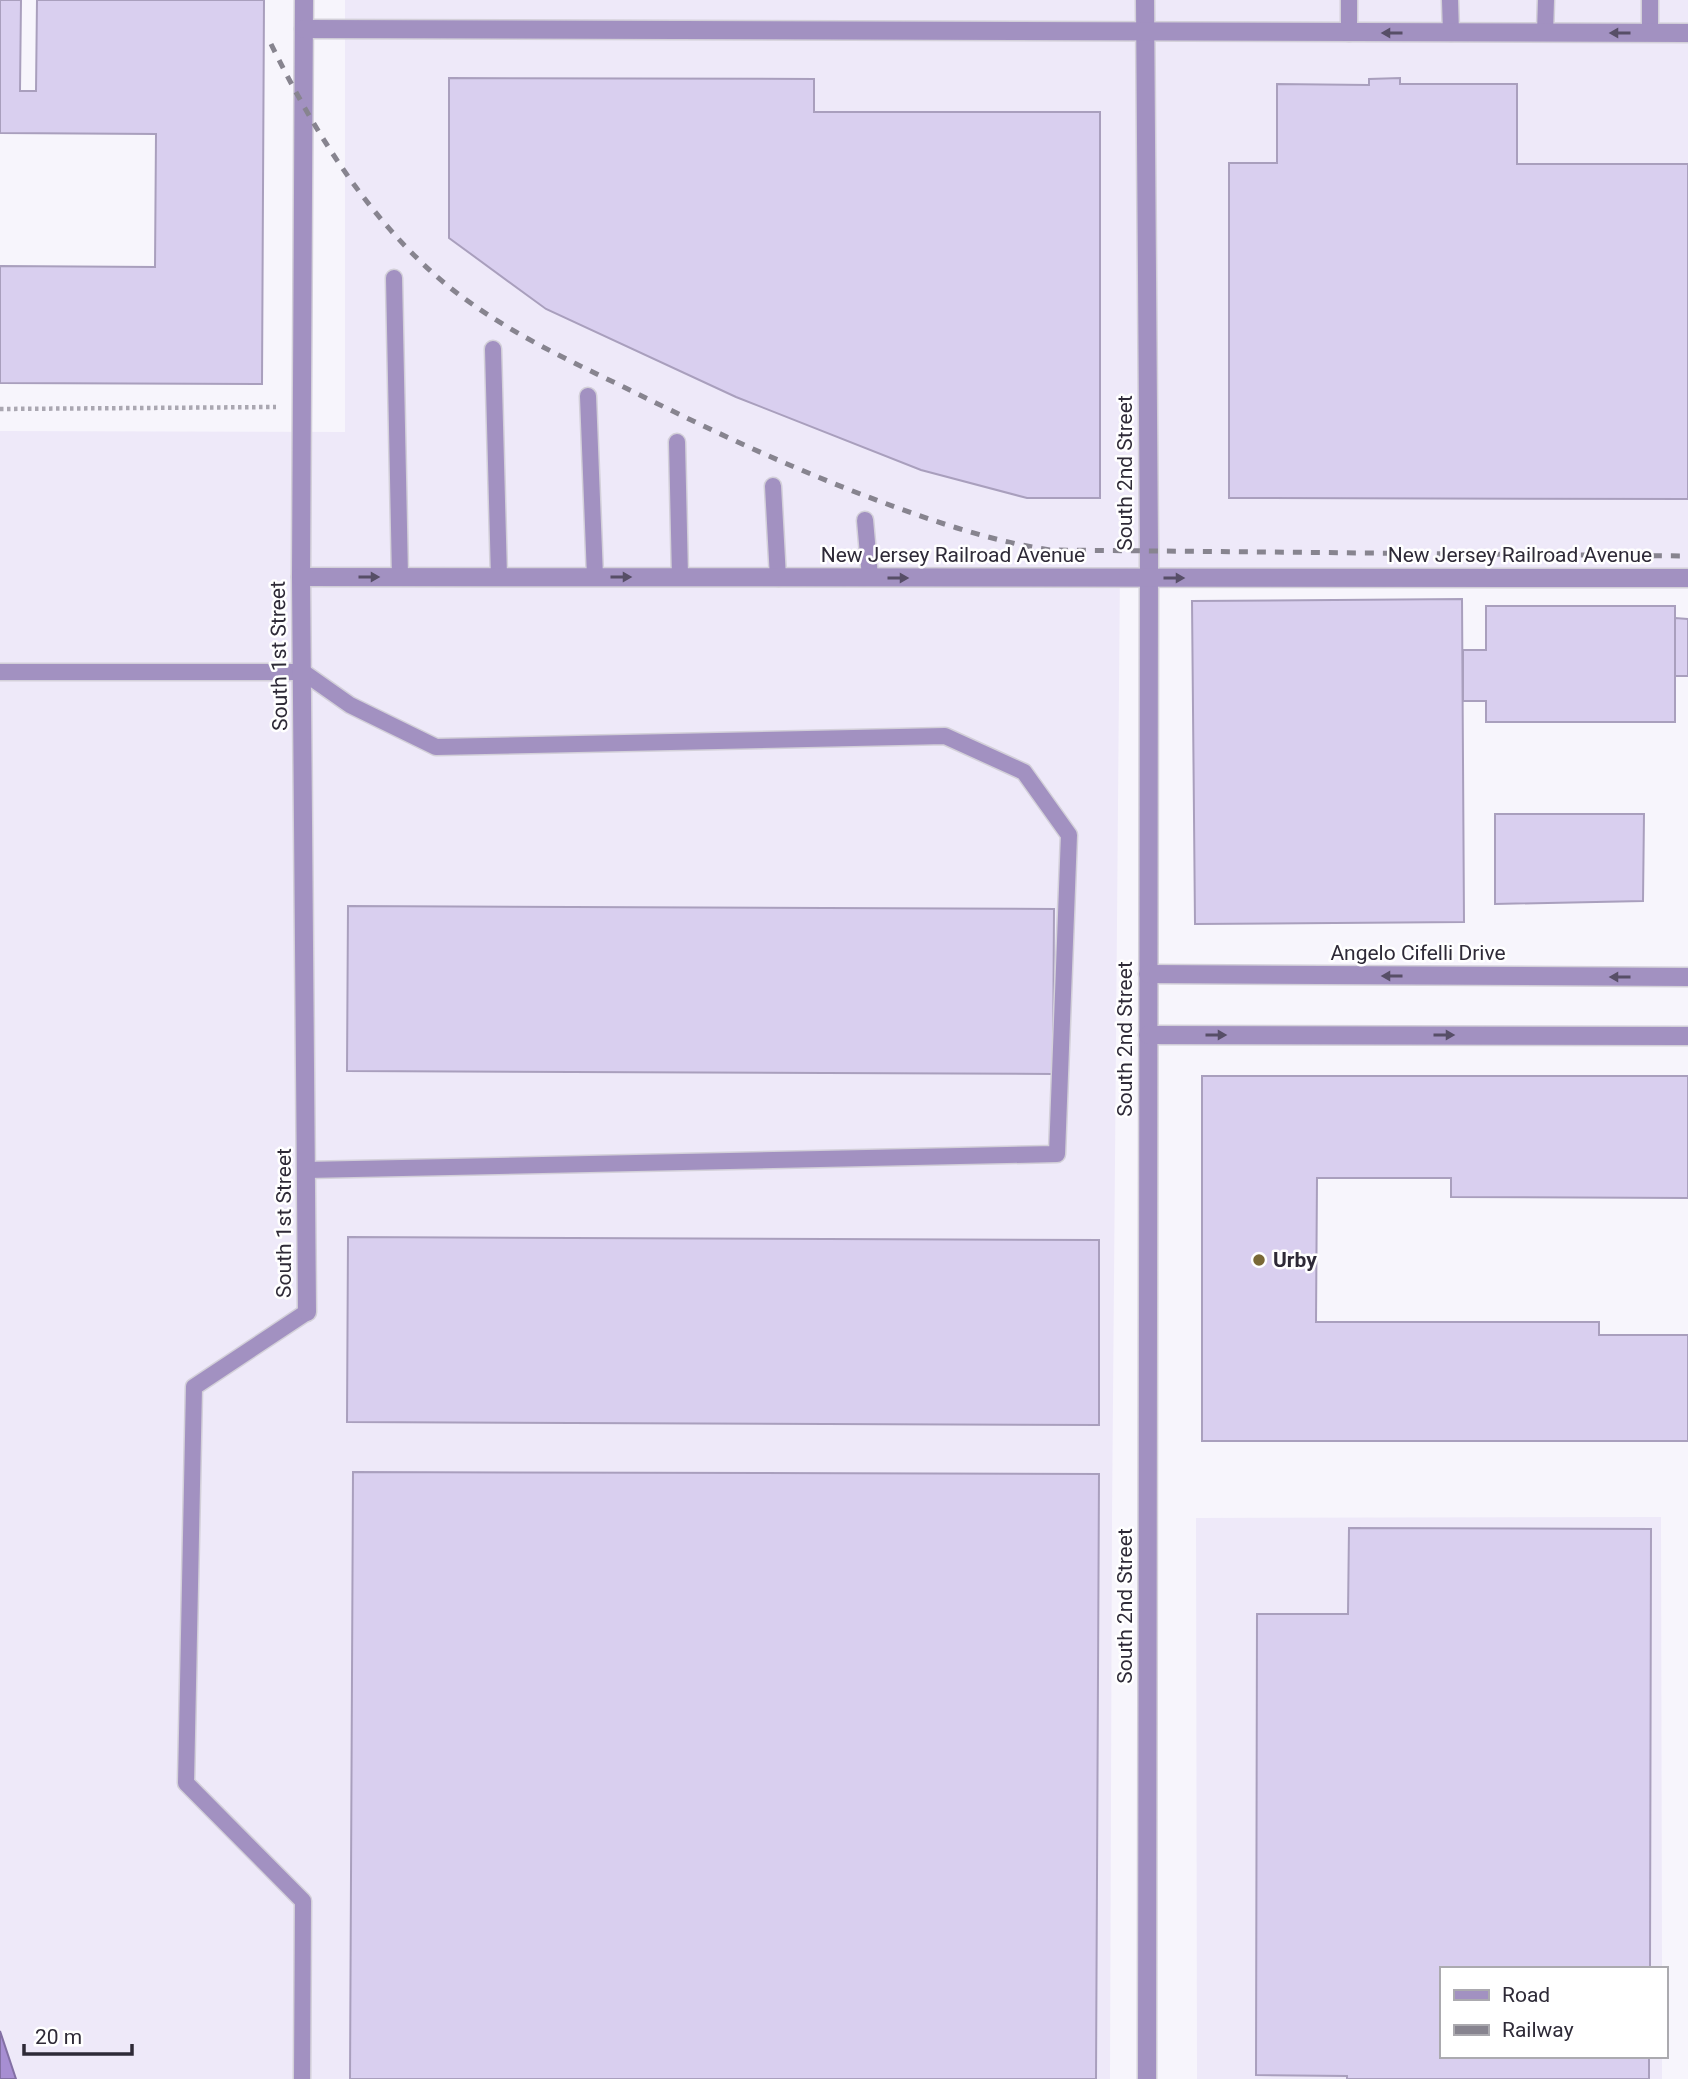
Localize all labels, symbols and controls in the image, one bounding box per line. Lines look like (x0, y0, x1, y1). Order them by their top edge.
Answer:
one-way arrow (1381, 27, 1403, 39)
one-way arrow (1609, 27, 1631, 39)
street label: South 2nd Street (1113, 395, 1137, 551)
street label: New Jersey Railroad Avenue (821, 543, 1085, 567)
street label: New Jersey Railroad Avenue (1388, 543, 1652, 567)
one-way arrow (359, 571, 381, 583)
one-way arrow (611, 571, 633, 583)
one-way arrow (887, 572, 909, 584)
one-way arrow (1164, 572, 1186, 584)
street label: South 1st Street (266, 581, 292, 731)
street label: Angelo Cifelli Drive (1330, 941, 1506, 965)
street label: South 2nd Street (1113, 961, 1137, 1117)
one-way arrow (1381, 970, 1403, 981)
one-way arrow (1609, 971, 1631, 983)
one-way arrow (1205, 1029, 1227, 1041)
one-way arrow (1433, 1029, 1455, 1041)
street label: South 1st Street (272, 1148, 296, 1298)
place label: Urby (1273, 1248, 1317, 1272)
marker: Urby (1251, 1252, 1267, 1268)
street label: South 2nd Street (1113, 1528, 1137, 1684)
legend (1440, 1967, 1667, 2058)
text: Road (1502, 1983, 1550, 2007)
scale bar (24, 2012, 133, 2056)
text: Railway (1502, 2018, 1574, 2042)
text: 20 m (35, 2025, 82, 2049)

